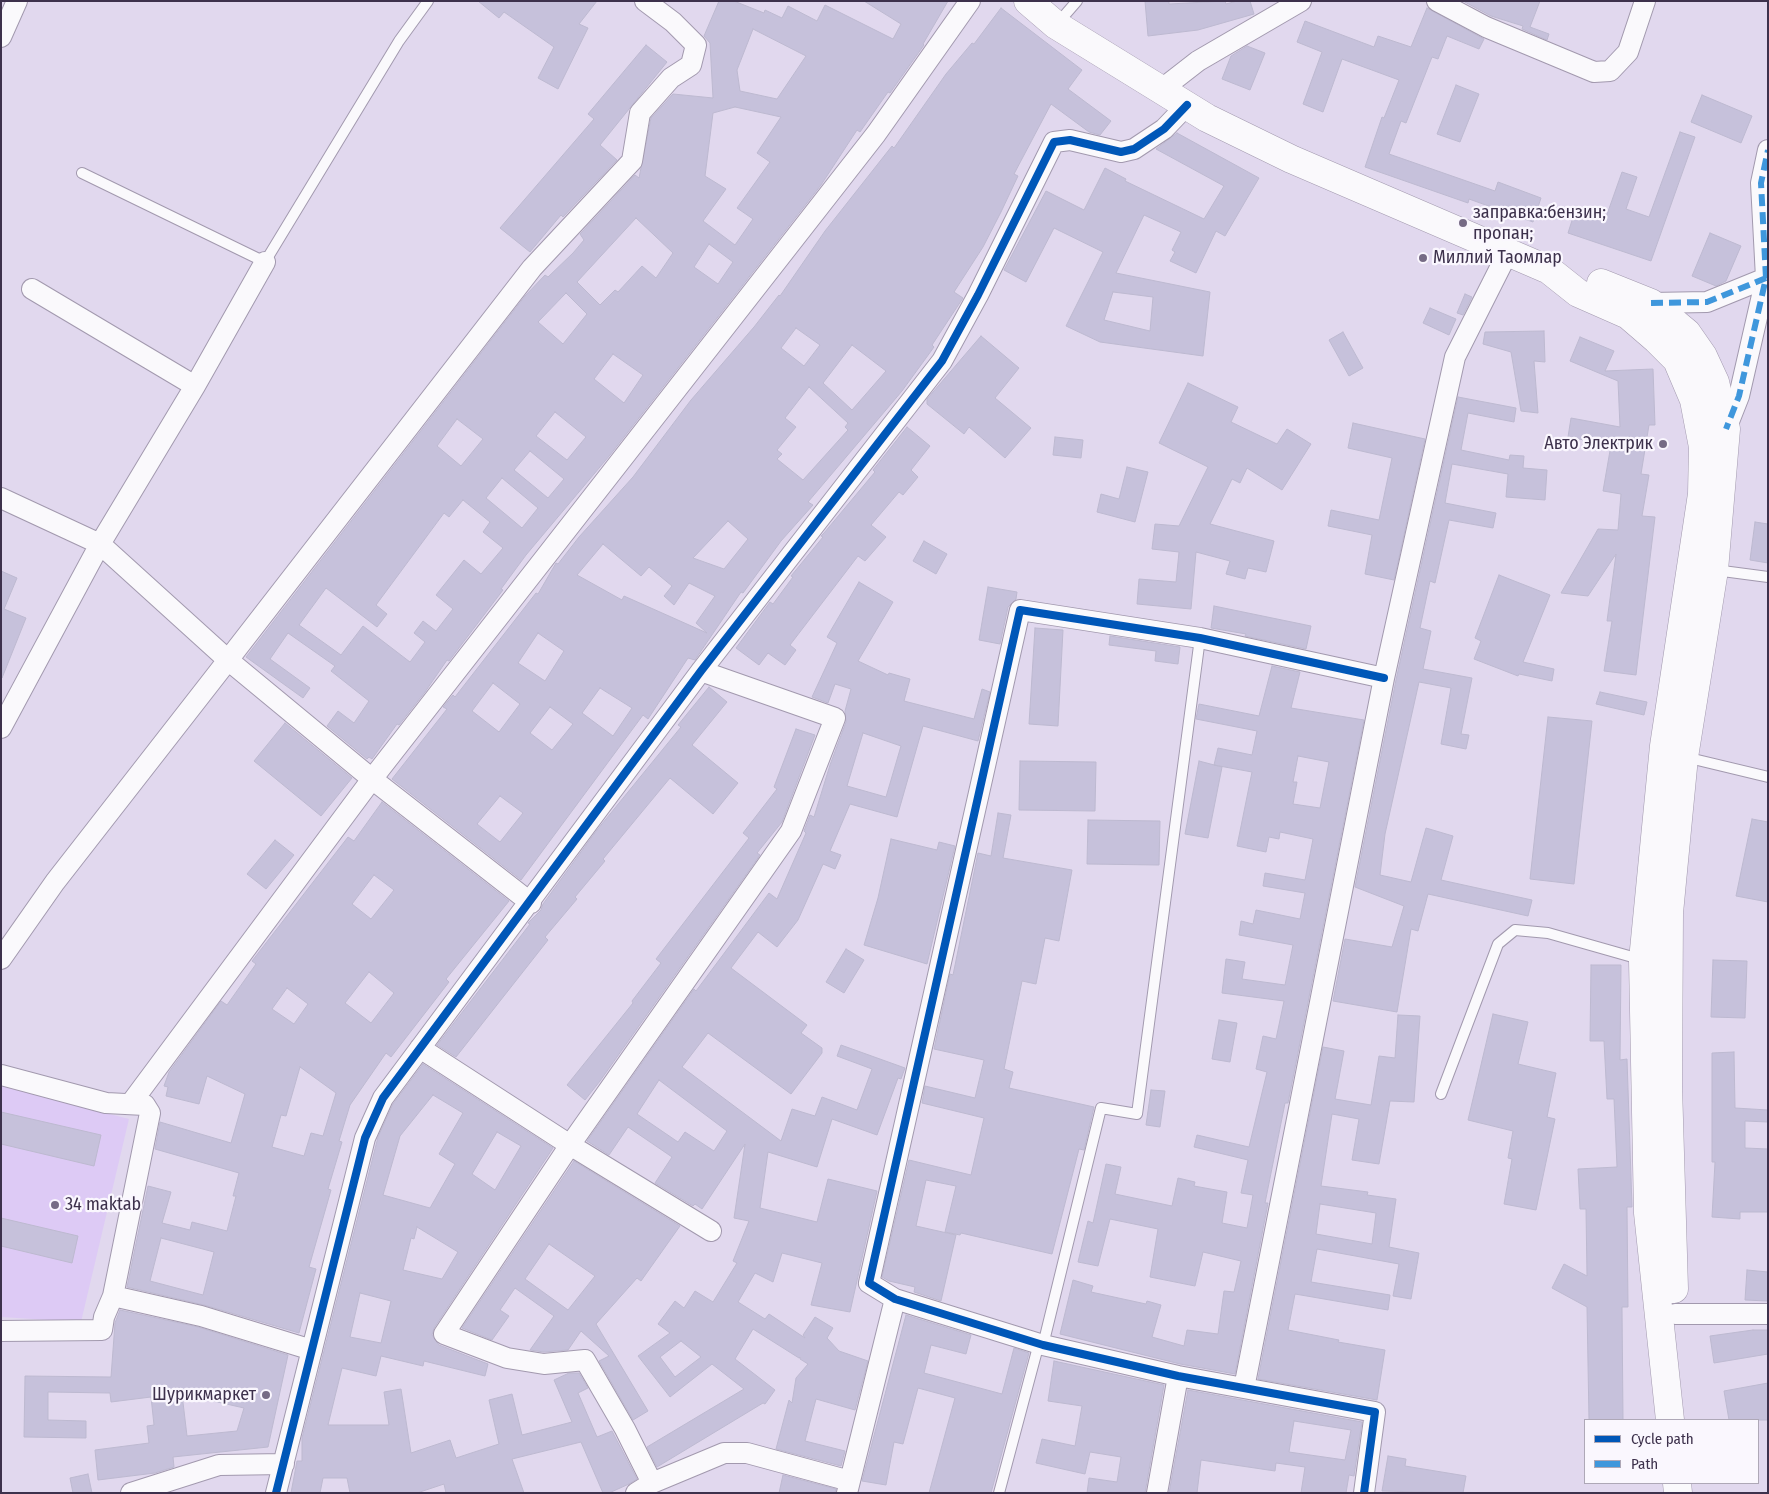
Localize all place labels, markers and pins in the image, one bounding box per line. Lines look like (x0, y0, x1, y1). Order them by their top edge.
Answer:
place label: заправка:бензин; пропан; (1473, 202, 1606, 244)
marker: заправка:бензин; пропан; (1457, 217, 1469, 229)
place label: Миллий Таомлар (1433, 247, 1562, 269)
marker: Миллий Таомлар (1417, 252, 1429, 264)
place label: Авто Электрик (1544, 433, 1653, 455)
marker: Авто Электрик (1657, 438, 1669, 450)
place label: 34 maktab (65, 1194, 141, 1216)
marker: 34 maktab (49, 1199, 61, 1211)
place label: Шурикмаркет (152, 1384, 256, 1406)
marker: Шурикмаркет (260, 1389, 272, 1401)

